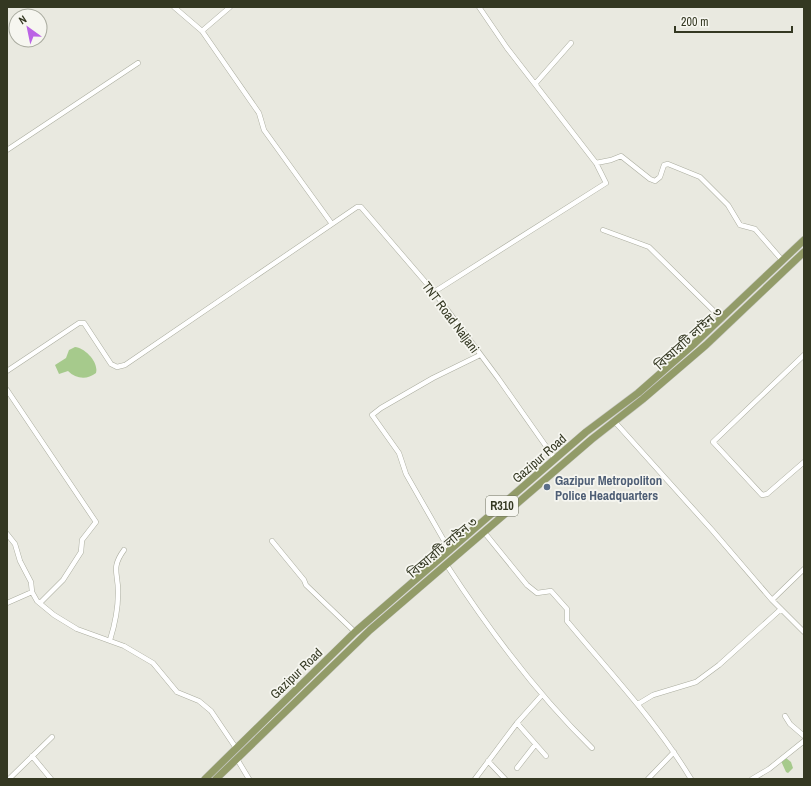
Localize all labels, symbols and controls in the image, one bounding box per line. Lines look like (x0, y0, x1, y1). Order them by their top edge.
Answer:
north arrow (8, 8, 48, 48)
scale bar (675, 8, 792, 34)
text: N (16, 12, 29, 27)
text: 200 m (681, 14, 708, 30)
street label: TNT Road Naljani (418, 278, 483, 356)
street label: বিআরটি লাইন ৩ (650, 303, 726, 374)
street label: Gazipur Road (509, 430, 570, 487)
place label: Gazipur Metropoliton Police Headquarters (555, 472, 662, 504)
marker: Gazipur Metropoliton Police Headquarters (542, 482, 552, 492)
road number: R310 (486, 496, 518, 516)
street label: বিআরটি লাইন ৩ (403, 513, 481, 582)
street label: Gazipur Road (267, 644, 326, 703)

